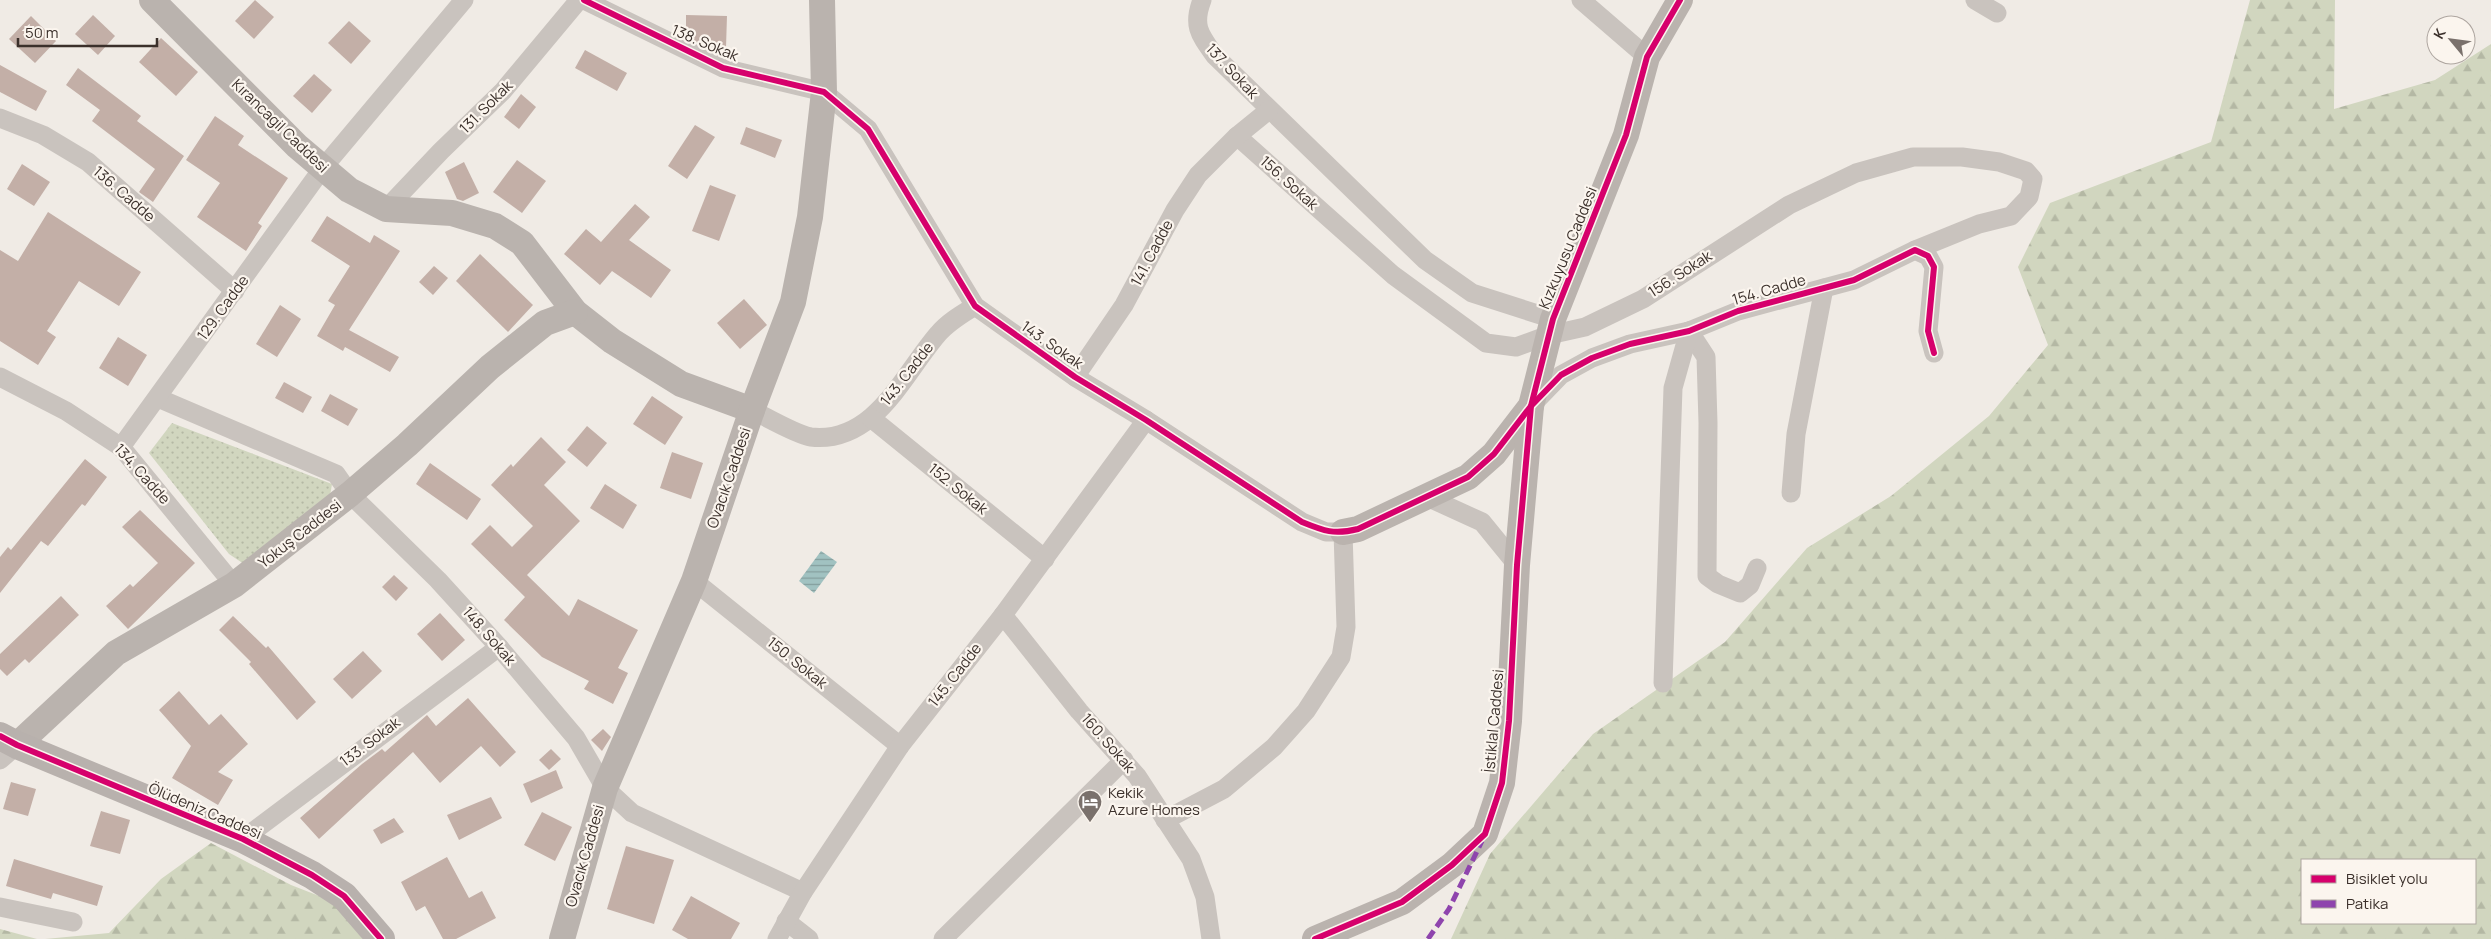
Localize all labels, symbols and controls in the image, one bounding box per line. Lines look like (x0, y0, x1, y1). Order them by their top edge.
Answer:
scale bar (18, 15, 156, 47)
north arrow (2426, 15, 2476, 65)
street label: 138. Sokak (668, 19, 742, 66)
text: 50 m (25, 22, 59, 43)
text: K (2429, 24, 2450, 42)
street label: 137. Sokak (1201, 38, 1264, 103)
street label: Kırancagil Caddesi (227, 74, 333, 177)
street label: 131. Sokak (454, 75, 517, 138)
street label: 156. Sokak (1256, 151, 1324, 215)
street label: 136. Cadde (89, 161, 160, 227)
street label: Kızkuyusu Caddesi (1533, 183, 1602, 312)
street label: 141. Cadde (1125, 216, 1178, 290)
street label: 156. Sokak (1644, 245, 1716, 302)
street label: 154. Cadde (1730, 269, 1808, 310)
street label: 129. Cadde (192, 271, 254, 345)
street label: 143. Sokak (1017, 316, 1088, 374)
street label: 143. Cadde (875, 337, 938, 410)
street label: Ovacık Caddesi (701, 425, 756, 531)
street label: 134. Cadde (109, 439, 175, 509)
street label: 152. Sokak (924, 458, 993, 519)
street label: Yokuş Caddesi (254, 494, 346, 573)
street label: 148. Sokak (458, 602, 521, 670)
street label: 150. Sokak (763, 632, 832, 694)
street label: 145. Cadde (923, 638, 986, 711)
street label: İstiklal Caddesi (1479, 668, 1508, 774)
street label: 160. Sokak (1077, 708, 1140, 777)
street label: 133. Sokak (335, 712, 405, 771)
street label: Ölüdeniz Caddesi (145, 777, 265, 844)
place label: Kekik Azure Homes (1108, 782, 1200, 820)
hotel icon: Kekik Azure Homes (1077, 789, 1103, 823)
street label: Ovacık Caddesi (560, 802, 609, 909)
legend (2301, 859, 2476, 924)
text: Bisiklet yolu (2346, 868, 2428, 889)
text: Patika (2346, 893, 2388, 914)

